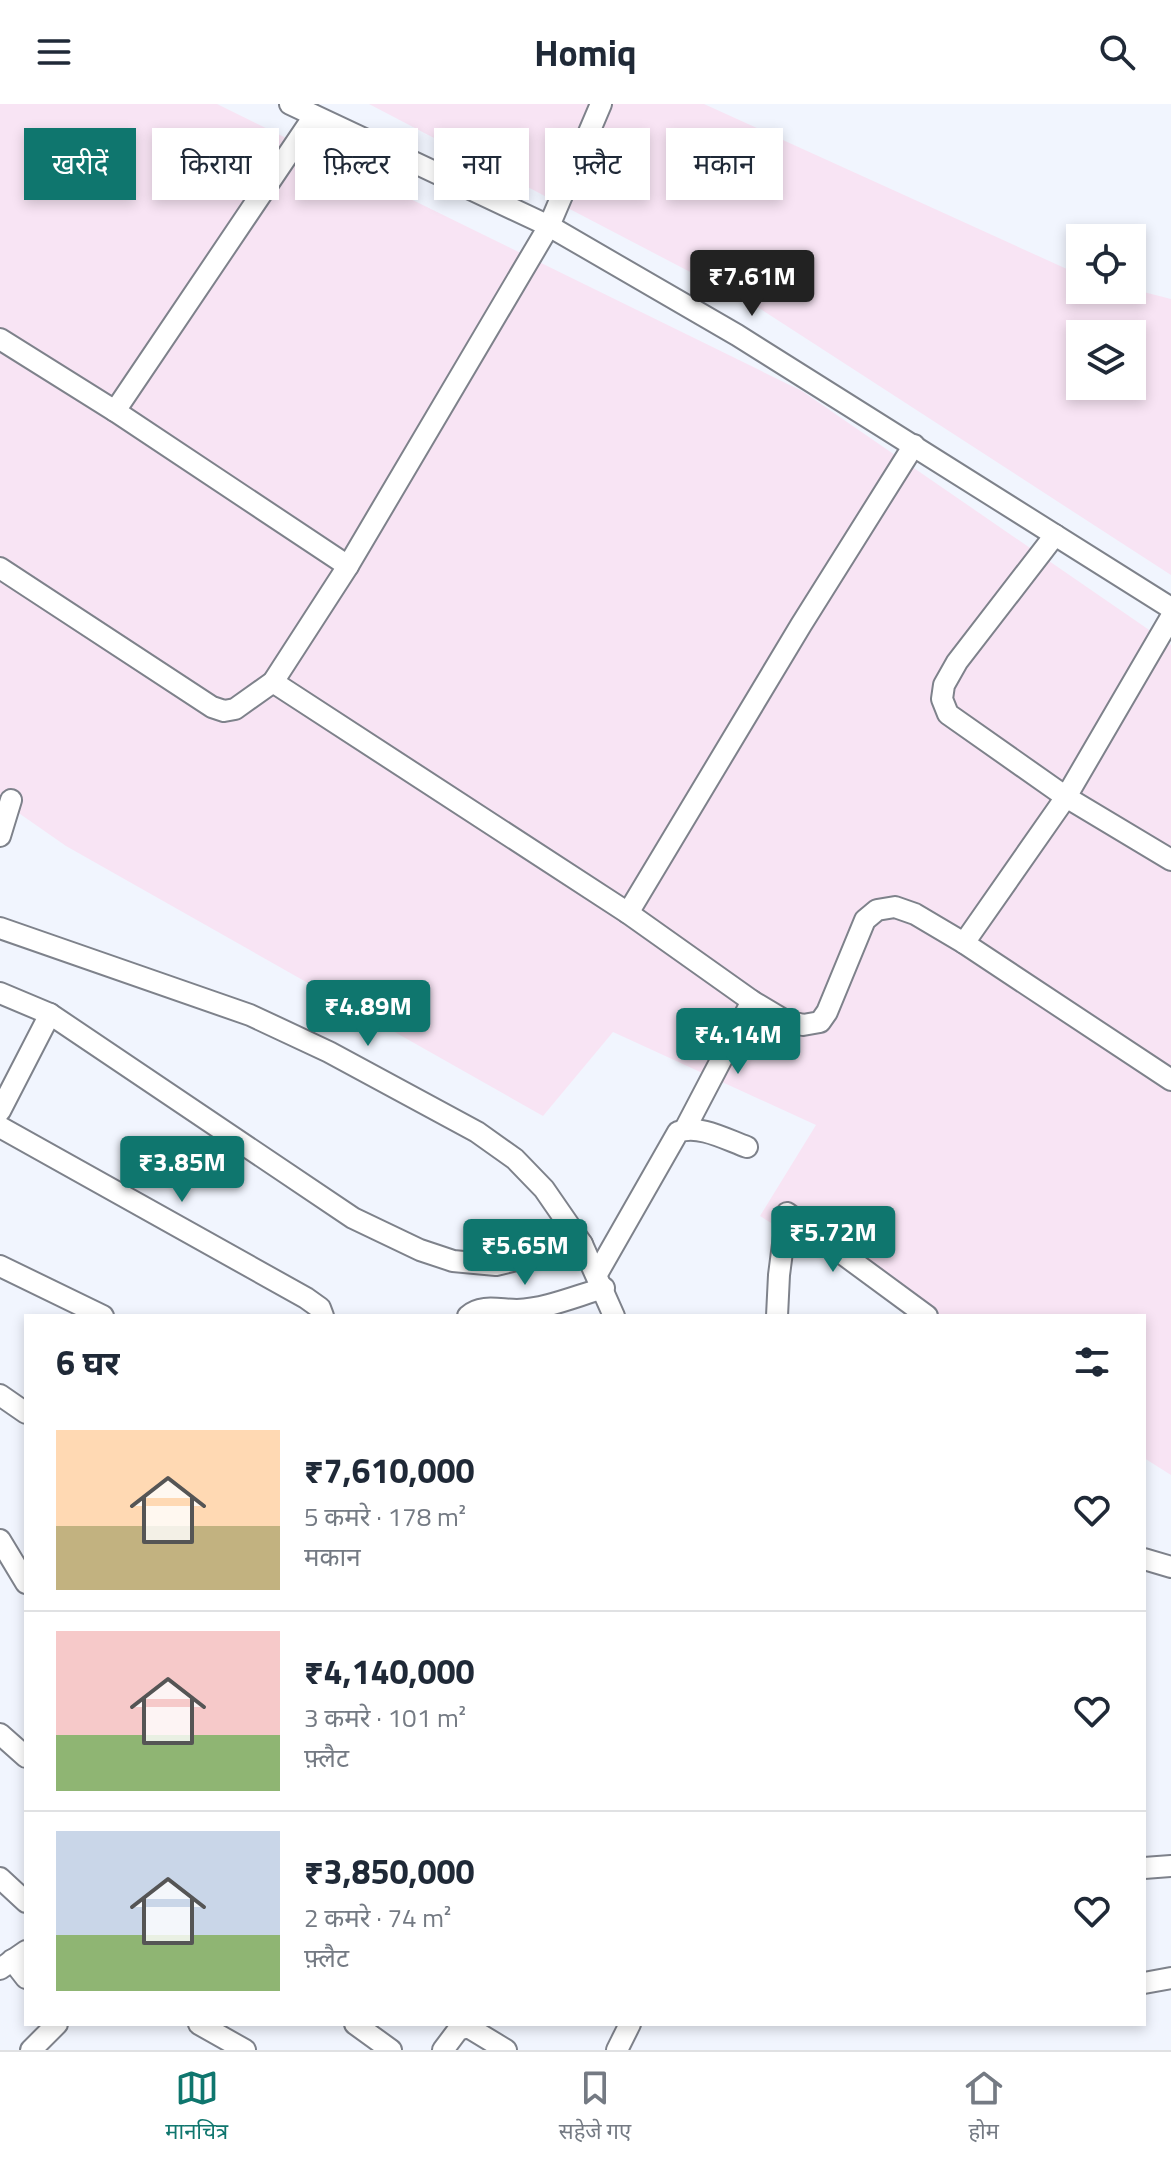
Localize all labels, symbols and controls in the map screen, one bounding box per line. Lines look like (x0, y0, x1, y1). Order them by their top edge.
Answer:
text: Homiq (534, 25, 637, 80)
icon: menu (32, 30, 76, 74)
icon: search (1095, 30, 1139, 74)
chip: खरीदें (24, 128, 136, 200)
chip: किराया (152, 128, 279, 200)
chip: फ़िल्टर (295, 128, 418, 200)
chip: नया (434, 128, 529, 200)
chip: फ़्लैट (545, 128, 650, 200)
chip: मकान (666, 128, 783, 200)
map controls (1066, 224, 1146, 400)
button: locate (1066, 224, 1146, 304)
pin: ₹7.61M (687, 250, 817, 318)
text: ₹7.61M (708, 256, 796, 295)
button: layers (1066, 320, 1146, 400)
pin: ₹4.89M (303, 980, 433, 1048)
text: ₹4.89M (324, 986, 412, 1025)
pin: ₹4.14M (673, 1008, 803, 1076)
text: ₹4.14M (694, 1014, 782, 1053)
pin: ₹3.85M (117, 1136, 247, 1204)
text: ₹3.85M (138, 1142, 226, 1181)
pin: ₹5.72M (768, 1206, 898, 1274)
text: ₹5.72M (789, 1212, 877, 1251)
pin: ₹5.65M (460, 1219, 590, 1287)
text: ₹5.65M (481, 1225, 569, 1264)
text: 6 घर (56, 1336, 120, 1388)
icon: filters (1070, 1340, 1114, 1384)
text: ₹7,610,000 (304, 1444, 475, 1496)
icon: home (120, 1462, 216, 1558)
icon: heart (1070, 1488, 1114, 1532)
text: 5 कमरे · 178 m² (304, 1497, 466, 1536)
text: मकान (304, 1537, 361, 1576)
text: ₹4,140,000 (304, 1645, 475, 1697)
icon: home (120, 1663, 216, 1759)
icon: heart (1070, 1689, 1114, 1733)
text: 3 कमरे · 101 m² (304, 1698, 466, 1737)
text: फ़्लैट (304, 1738, 349, 1777)
text: ₹3,850,000 (304, 1845, 475, 1897)
icon: home (120, 1863, 216, 1959)
icon: heart (1070, 1889, 1114, 1933)
text: 2 कमरे · 74 m² (304, 1898, 451, 1937)
text: फ़्लैट (304, 1938, 349, 1977)
tab: मानचित्र (165, 2066, 228, 2148)
tab: सहेजे गए (559, 2066, 631, 2148)
tab: होम (962, 2066, 1006, 2148)

